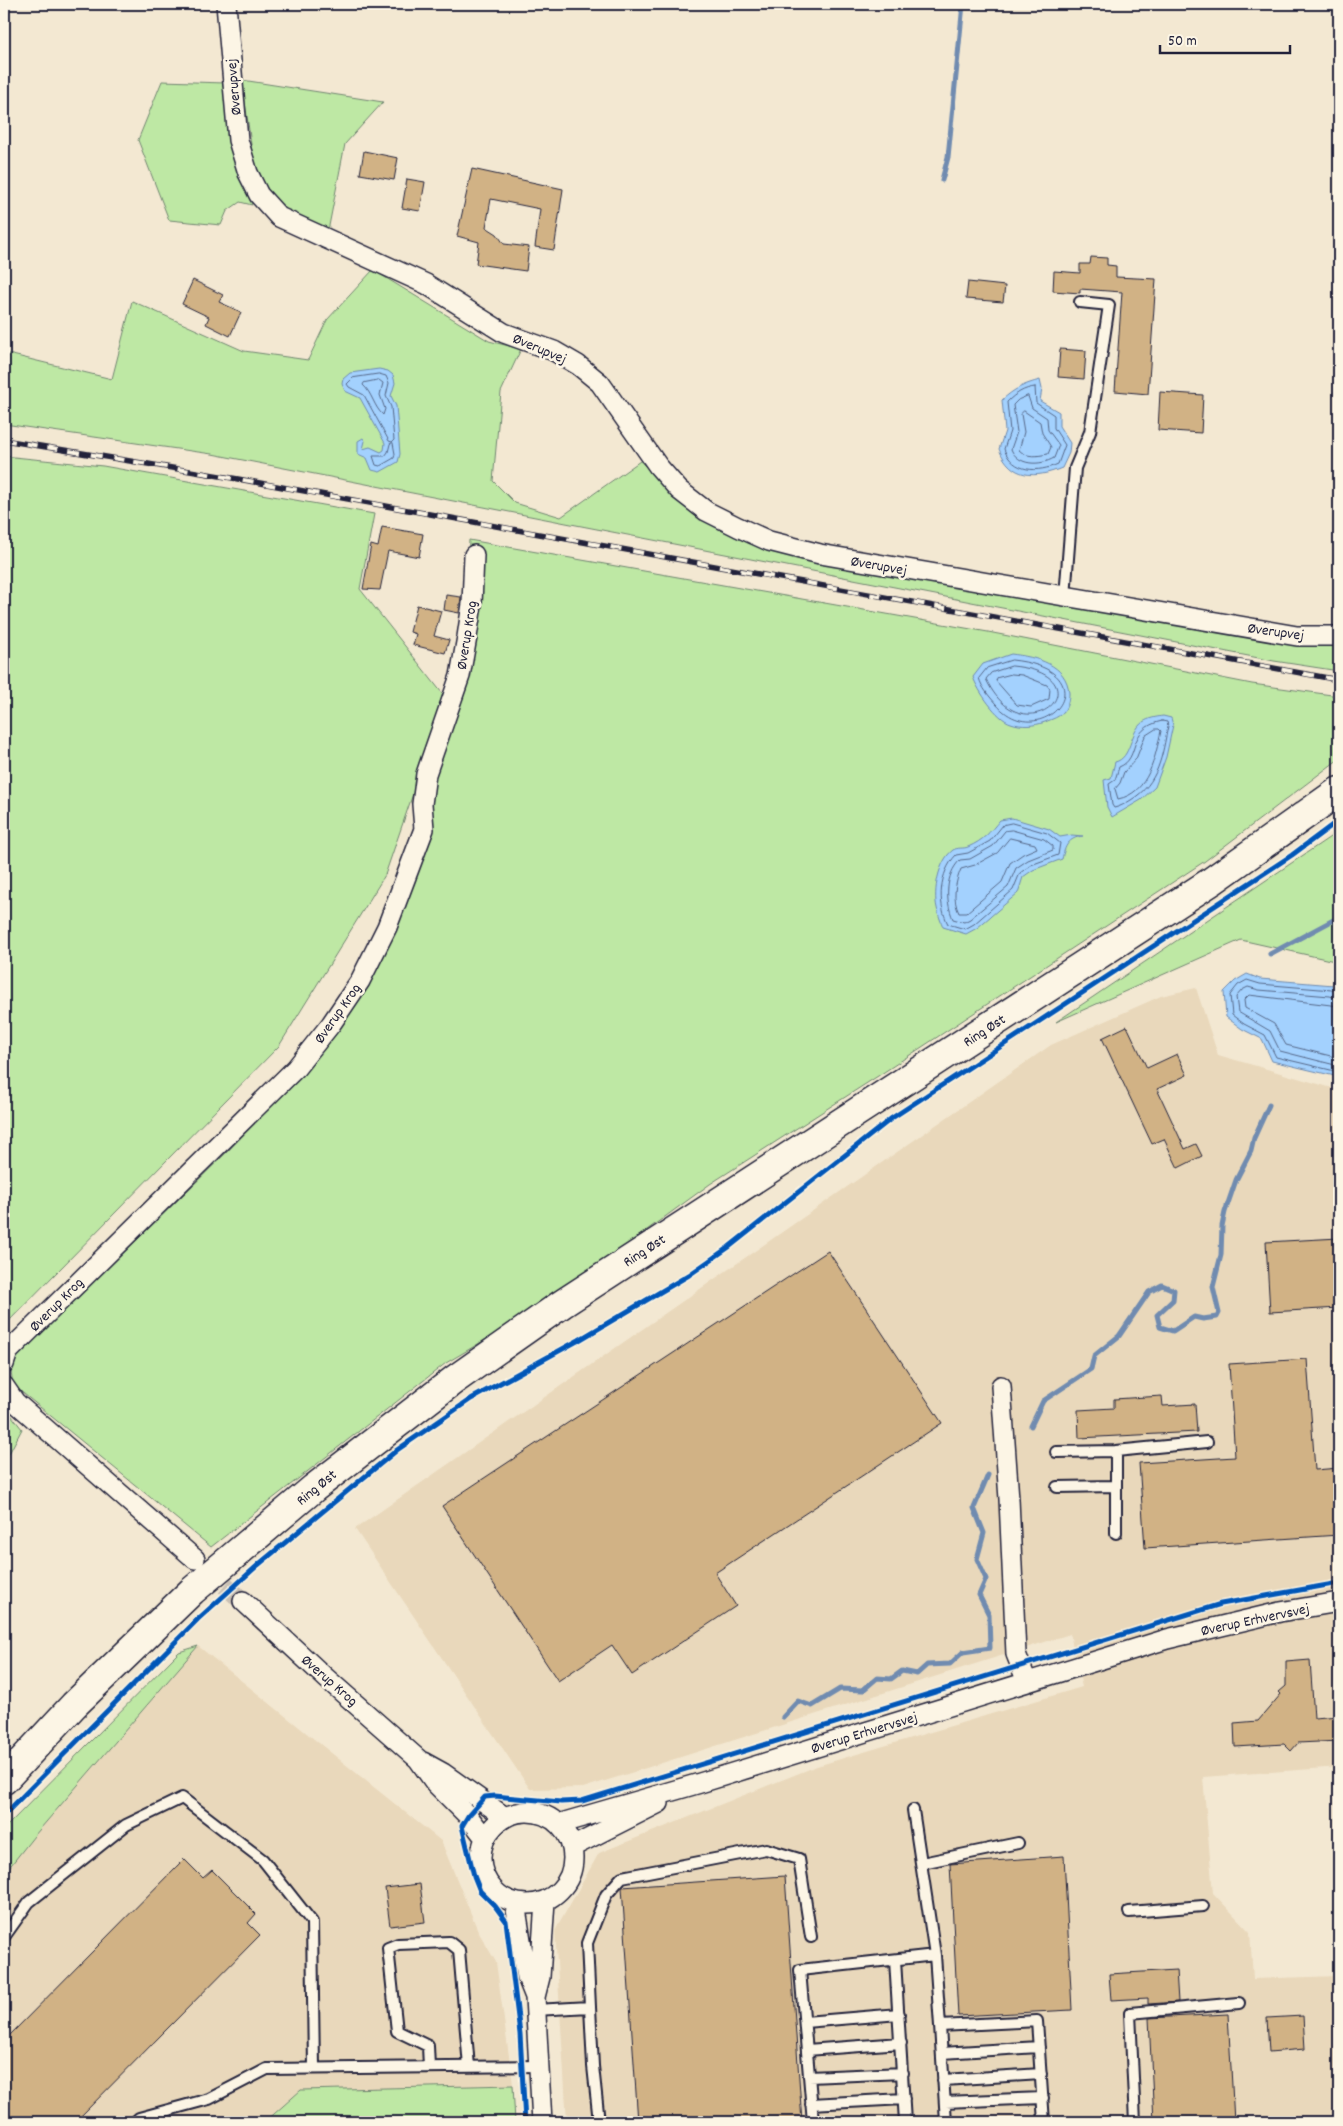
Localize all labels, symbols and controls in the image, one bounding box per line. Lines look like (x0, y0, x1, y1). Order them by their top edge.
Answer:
scale bar (1160, 22, 1290, 54)
text: 50 m (1168, 31, 1197, 53)
street label: Øverupvej (222, 58, 248, 116)
street label: Øverupvej (509, 329, 570, 371)
street label: Øverupvej (849, 551, 909, 583)
street label: Øverup Krog (452, 599, 484, 671)
street label: Øverupvej (1246, 618, 1305, 648)
street label: Øverup Krog (310, 980, 367, 1049)
street label: Ring Øst (959, 1009, 1011, 1054)
street label: Ring Øst (619, 1229, 671, 1274)
street label: Øverup Krog (25, 1273, 90, 1338)
street label: Ring Øst (292, 1465, 343, 1512)
street label: Øverup Erhvervsvej (1199, 1599, 1312, 1643)
street label: Øverup Krog (295, 1651, 362, 1712)
street label: Øverup Erhvervsvej (809, 1707, 921, 1761)

